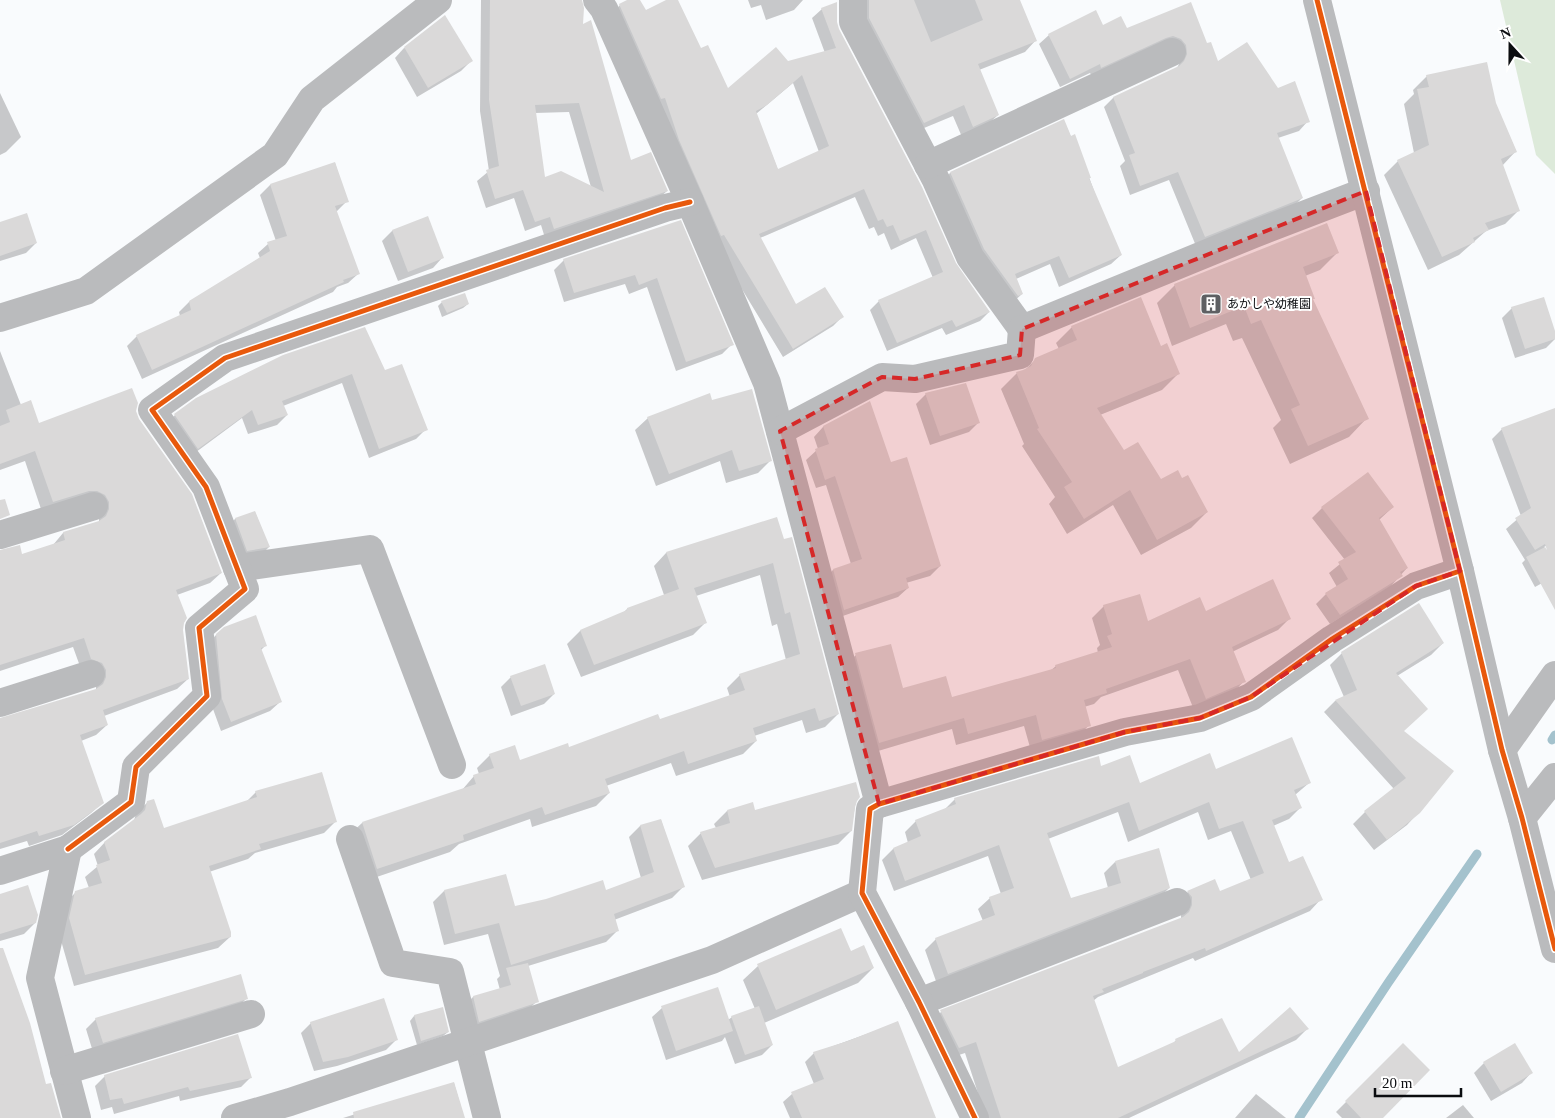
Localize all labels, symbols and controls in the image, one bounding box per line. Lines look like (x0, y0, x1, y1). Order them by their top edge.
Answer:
north arrow (1485, 20, 1535, 70)
text: N (1498, 25, 1513, 42)
building icon: あかしや幼稚園 (1199, 292, 1223, 316)
place label: あかしや幼稚園 (1227, 297, 1311, 311)
scale bar (1375, 1066, 1461, 1098)
text: 20 m (1382, 1075, 1413, 1091)

